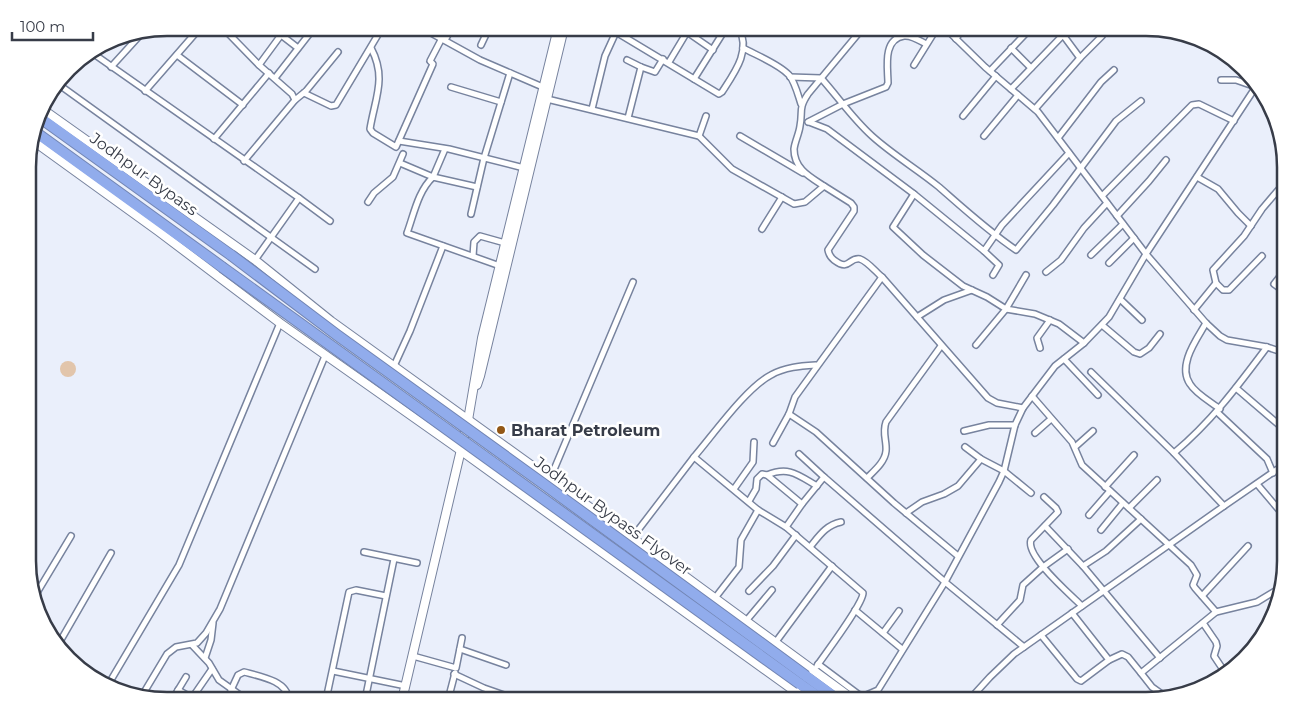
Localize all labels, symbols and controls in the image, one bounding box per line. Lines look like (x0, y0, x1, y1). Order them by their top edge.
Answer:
scale bar (12, 10, 94, 42)
text: 100 m (20, 17, 65, 36)
street label: Jodhpur Bypass (86, 128, 202, 220)
place label: Bharat Petroleum (511, 421, 660, 440)
marker: Bharat Petroleum (495, 424, 507, 436)
street label: Jodhpur Bypass Flyover (530, 452, 695, 579)

